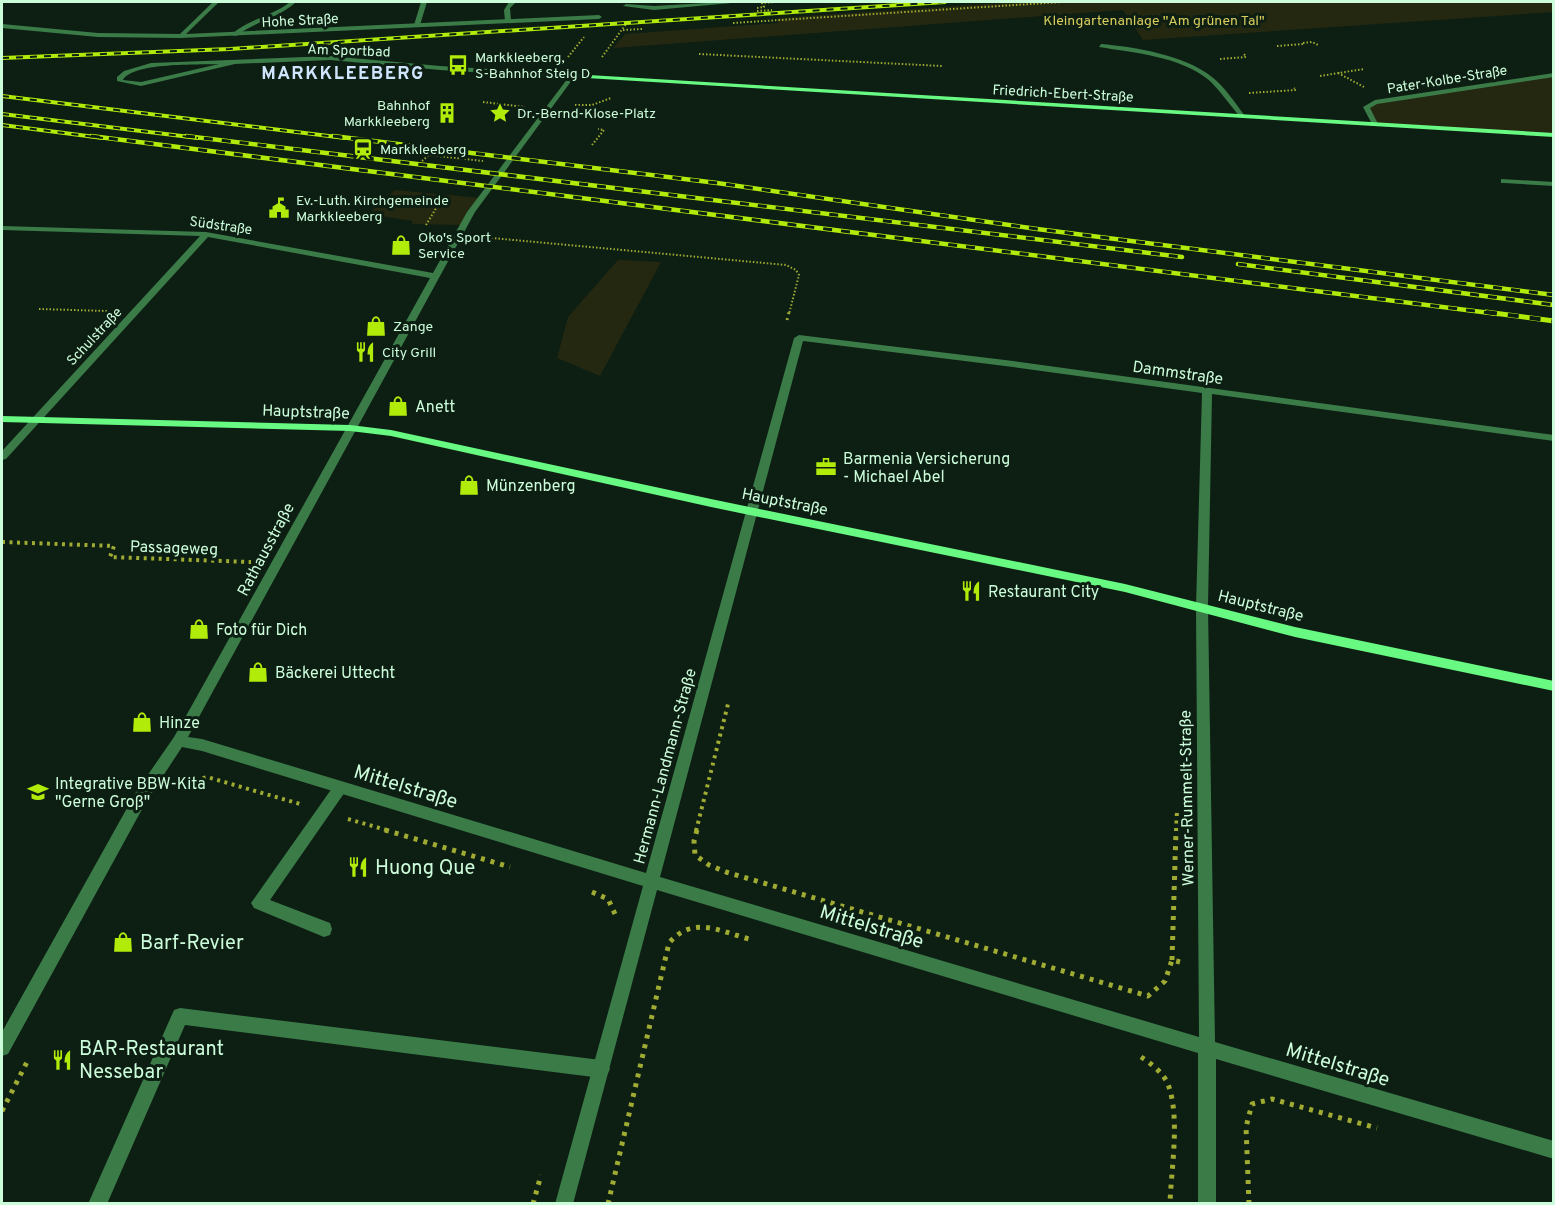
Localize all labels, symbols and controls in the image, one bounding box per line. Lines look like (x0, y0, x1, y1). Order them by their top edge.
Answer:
street label: Hohe Straße (261, 11, 339, 32)
park label: Kleingartenanlage "Am grünen Tal" (1043, 13, 1265, 30)
street label: Am Sportbad (307, 42, 391, 61)
place label: Markkleeberg, S-Bahnhof Steig D (475, 50, 590, 83)
bus stop icon: Markkleeberg, S-Bahnhof Steig D (446, 53, 470, 77)
district label: MARKKLEEBERG (261, 63, 425, 86)
street label: Pater-Kolbe-Straße (1386, 63, 1509, 98)
street label: Friedrich-Ebert-Straße (992, 82, 1134, 107)
place label: Bahnhof Markkleeberg (344, 98, 430, 131)
building icon: Bahnhof Markkleeberg (435, 101, 459, 125)
place icon: Dr.-Bernd-Klose-Platz (488, 101, 512, 125)
place label: Dr.-Bernd-Klose-Platz (517, 106, 656, 123)
station icon: Markkleeberg (351, 137, 375, 161)
place label: Markkleeberg (380, 142, 466, 159)
place label: Ev.-Luth. Kirchgemeinde Markkleeberg (296, 193, 449, 226)
public building icon: Ev.-Luth. Kirchgemeinde Markkleeberg (267, 196, 291, 220)
street label: Südstraße (188, 214, 253, 239)
place label: Oko's Sport Service (418, 230, 491, 263)
shop icon: Oko's Sport Service (389, 233, 413, 257)
street label: Schulstraße (64, 304, 126, 370)
shop icon: Zange (364, 314, 388, 338)
place label: Zange (393, 319, 433, 336)
restaurant icon: City Grill (353, 340, 377, 364)
place label: City Grill (382, 345, 436, 362)
street label: Dammstraße (1131, 358, 1224, 390)
shop icon: Anett (386, 394, 410, 418)
place label: Anett (415, 398, 455, 418)
street label: Hauptstraße (262, 401, 350, 425)
place label: Barmenia Versicherung - Michael Abel (843, 450, 1010, 488)
office icon: Barmenia Versicherung - Michael Abel (814, 455, 838, 479)
shop icon: Münzenberg (457, 473, 481, 497)
place label: Münzenberg (486, 477, 575, 497)
street label: Hauptstraße (740, 485, 830, 521)
street label: Rathausstraße (234, 500, 300, 600)
street label: Passageweg (129, 537, 218, 561)
restaurant icon: Restaurant City (959, 579, 983, 603)
place label: Restaurant City (988, 583, 1099, 603)
street label: Hauptstraße (1216, 587, 1305, 627)
shop icon: Foto für Dich (187, 617, 211, 641)
place label: Foto für Dich (216, 621, 307, 641)
shop icon: Bäckerei Uttecht (246, 660, 270, 684)
place label: Bäckerei Uttecht (275, 664, 395, 684)
street label: Hermann-Landmann-Straße (630, 666, 702, 867)
shop icon: Hinze (130, 710, 154, 734)
street label: Werner-Rummelt-Straße (1176, 710, 1200, 886)
place label: Hinze (159, 714, 200, 734)
street label: Mittelstraße (350, 760, 461, 816)
place label: Integrative BBW-Kita "Gerne Groß" (55, 775, 206, 813)
school or university icon: Integrative BBW-Kita "Gerne Groß" (26, 780, 50, 804)
restaurant icon: Huong Que (346, 855, 370, 879)
place label: Huong Que (375, 856, 475, 882)
street label: Mittelstraße (816, 900, 927, 956)
shop icon: Barf-Revier (111, 930, 135, 954)
place label: Barf-Revier (140, 931, 244, 957)
place label: BAR-Restaurant Nessebar (79, 1037, 224, 1086)
street label: Mittelstraße (1282, 1038, 1393, 1094)
restaurant icon: BAR-Restaurant Nessebar (50, 1048, 74, 1072)

